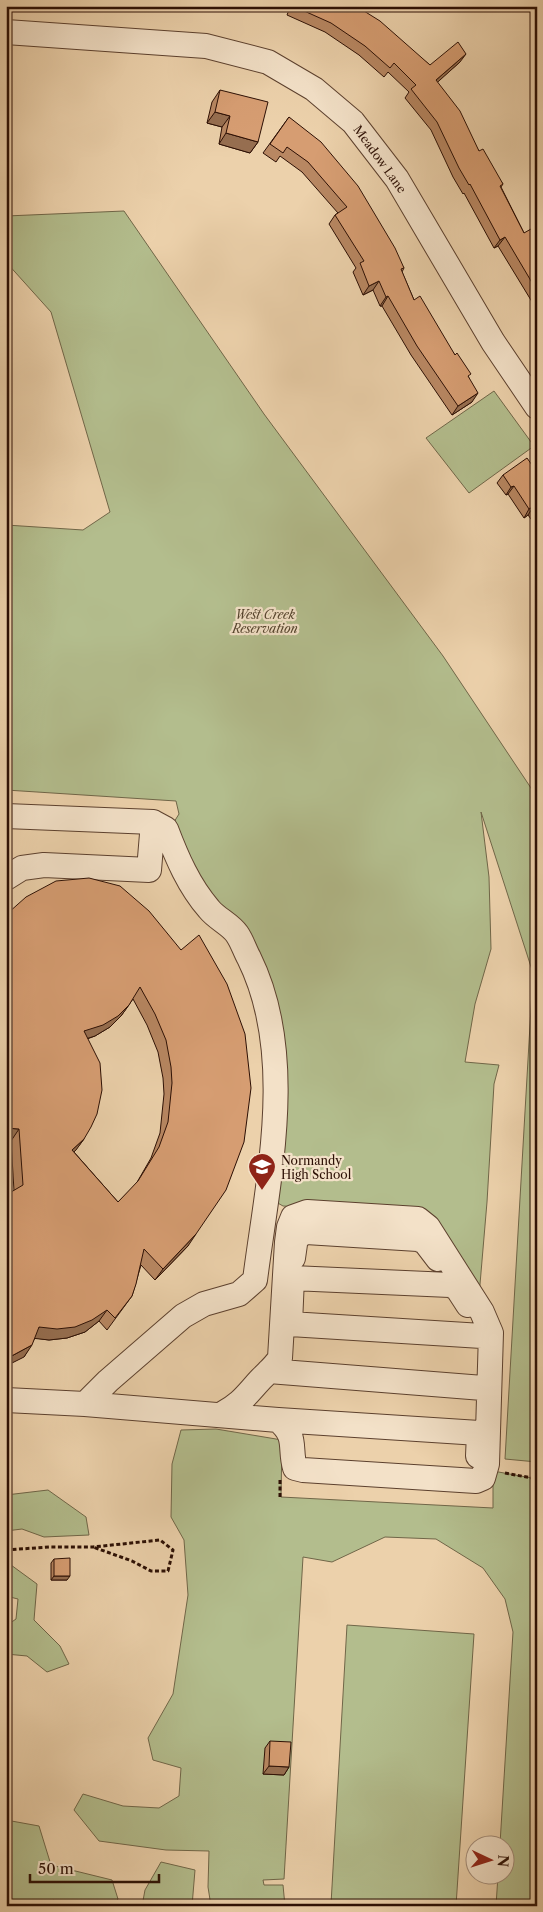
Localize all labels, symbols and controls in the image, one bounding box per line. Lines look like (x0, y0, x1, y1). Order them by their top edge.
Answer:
street label: Meadow Lane (350, 122, 410, 196)
park label: West Creek Reservation (231, 607, 298, 636)
school or university icon: Normandy High School (247, 1152, 277, 1191)
place label: Normandy High School (281, 1153, 352, 1182)
north arrow (466, 1834, 516, 1884)
scale bar (30, 1852, 159, 1884)
text: N (494, 1854, 512, 1868)
text: 50 m (38, 1859, 74, 1878)

